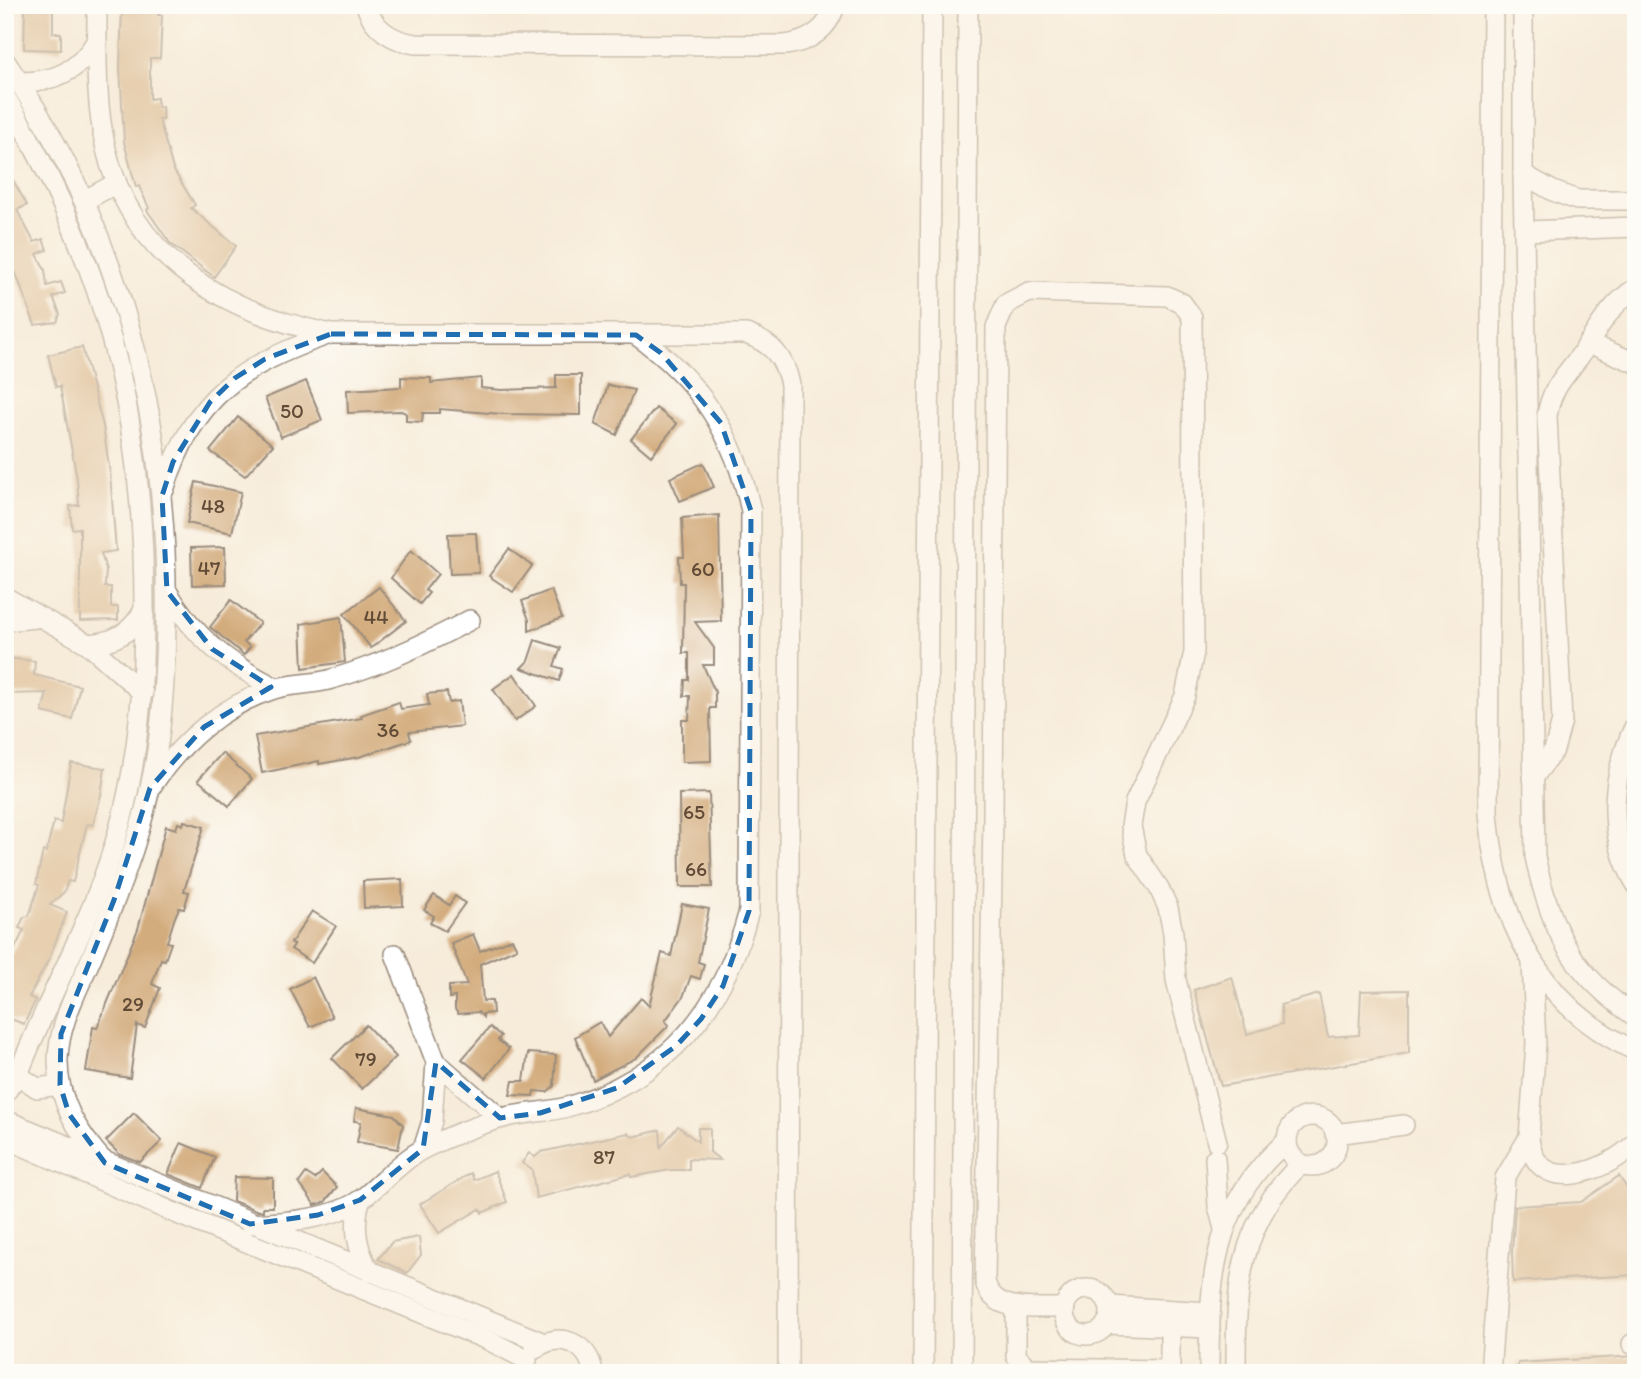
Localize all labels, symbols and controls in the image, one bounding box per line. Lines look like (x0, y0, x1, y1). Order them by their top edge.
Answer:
house number: 50 (280, 398, 304, 423)
house number: 48 (201, 493, 225, 518)
house number: 47 (197, 555, 221, 580)
house number: 60 (691, 556, 715, 581)
house number: 44 (363, 604, 389, 629)
house number: 36 (377, 717, 399, 742)
house number: 65 (683, 799, 705, 824)
house number: 66 (685, 856, 707, 881)
house number: 29 (122, 991, 144, 1016)
house number: 79 (355, 1046, 377, 1071)
house number: 87 (593, 1144, 615, 1169)

